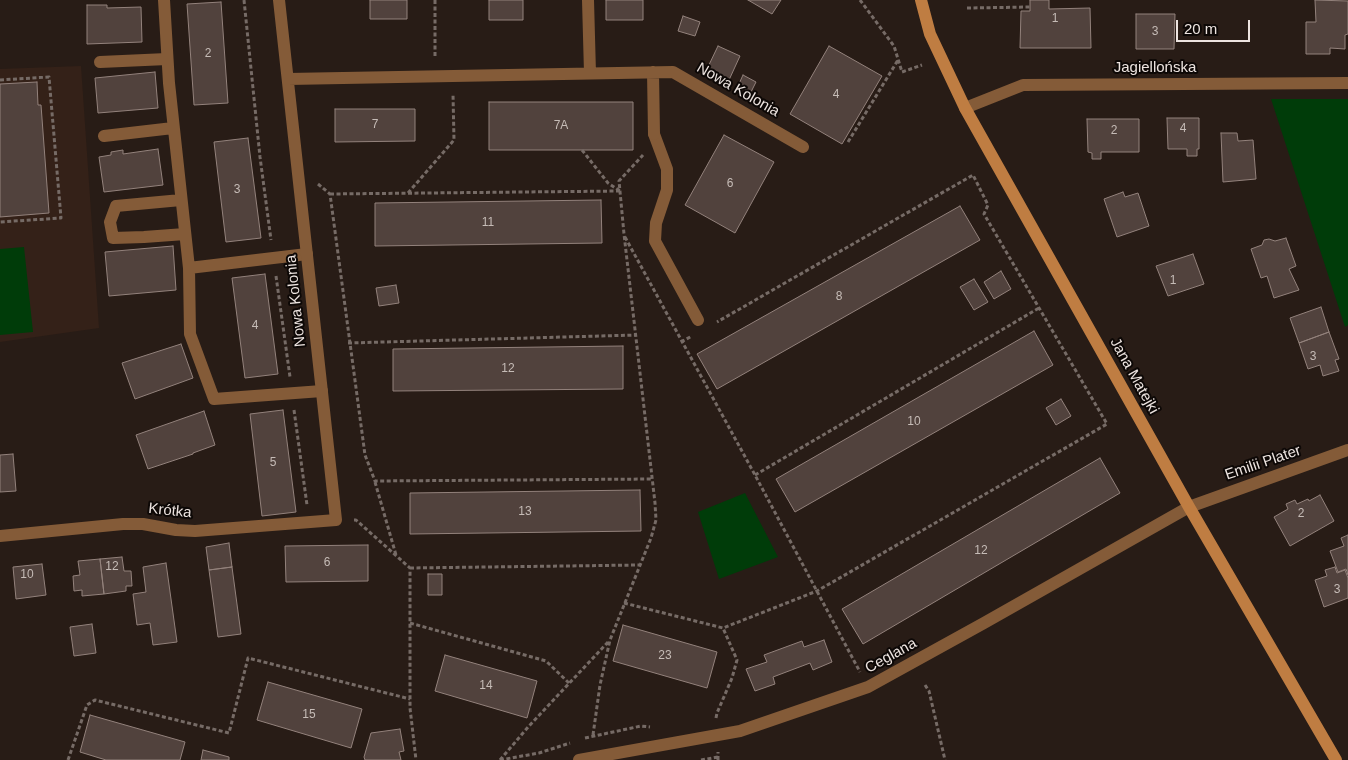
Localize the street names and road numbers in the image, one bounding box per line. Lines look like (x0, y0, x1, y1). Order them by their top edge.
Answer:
street label: Nowa Kolonia (693, 59, 783, 121)
street label: Jagiellońska (1114, 59, 1196, 77)
street label: Nowa Kolonia (282, 254, 310, 348)
street label: Jana Matejki (1106, 335, 1162, 417)
street label: Emilii Plater (1223, 442, 1303, 484)
street label: Krótka (148, 500, 192, 522)
street label: Ceglana (862, 635, 920, 677)

